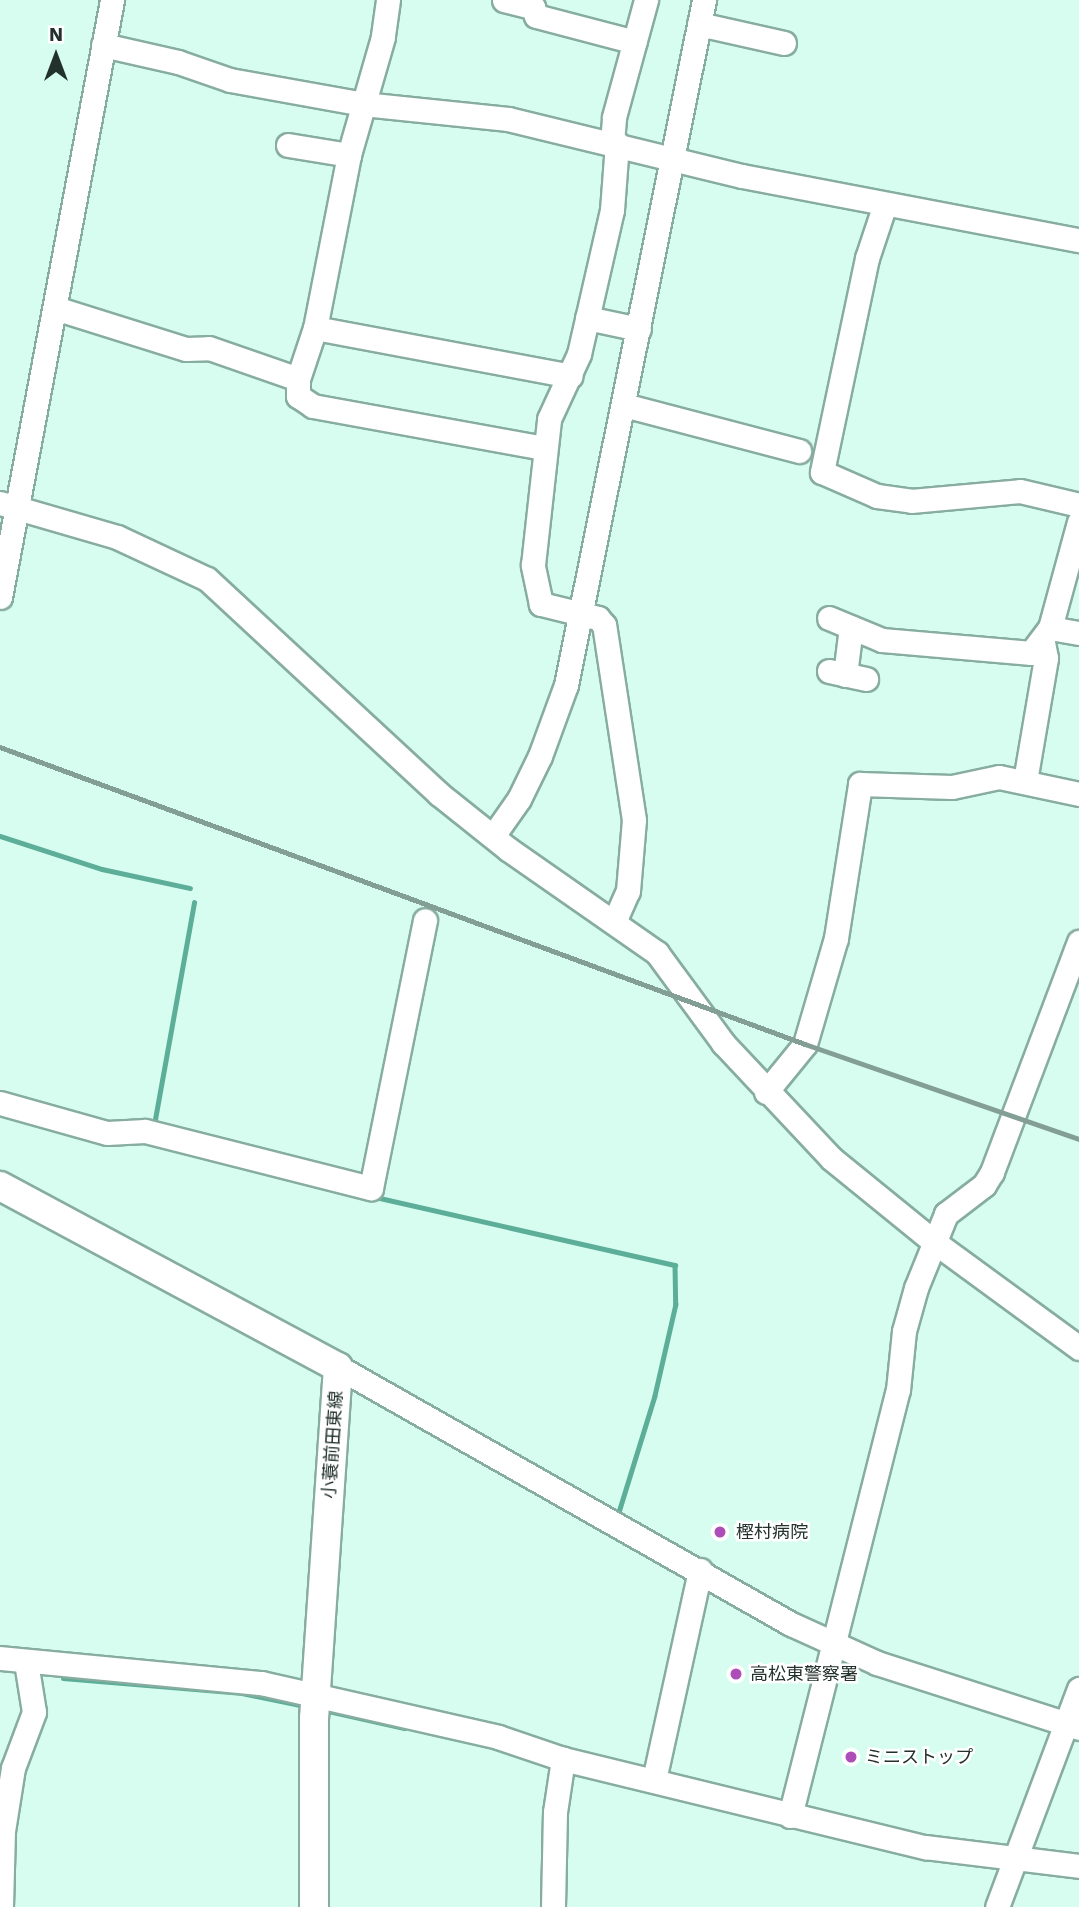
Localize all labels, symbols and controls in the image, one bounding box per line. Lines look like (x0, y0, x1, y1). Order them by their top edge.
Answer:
north arrow (21, 21, 91, 91)
text: N (49, 23, 63, 46)
street label: 小蓑前田東線 (318, 1390, 348, 1500)
place label: 樫村病院 (736, 1521, 808, 1543)
marker: 樫村病院 (710, 1522, 730, 1542)
place label: 高松東警察署 (750, 1663, 858, 1685)
marker: 高松東警察署 (728, 1666, 744, 1682)
place label: ミニストップ (865, 1746, 973, 1768)
marker: ミニストップ (843, 1749, 859, 1765)

